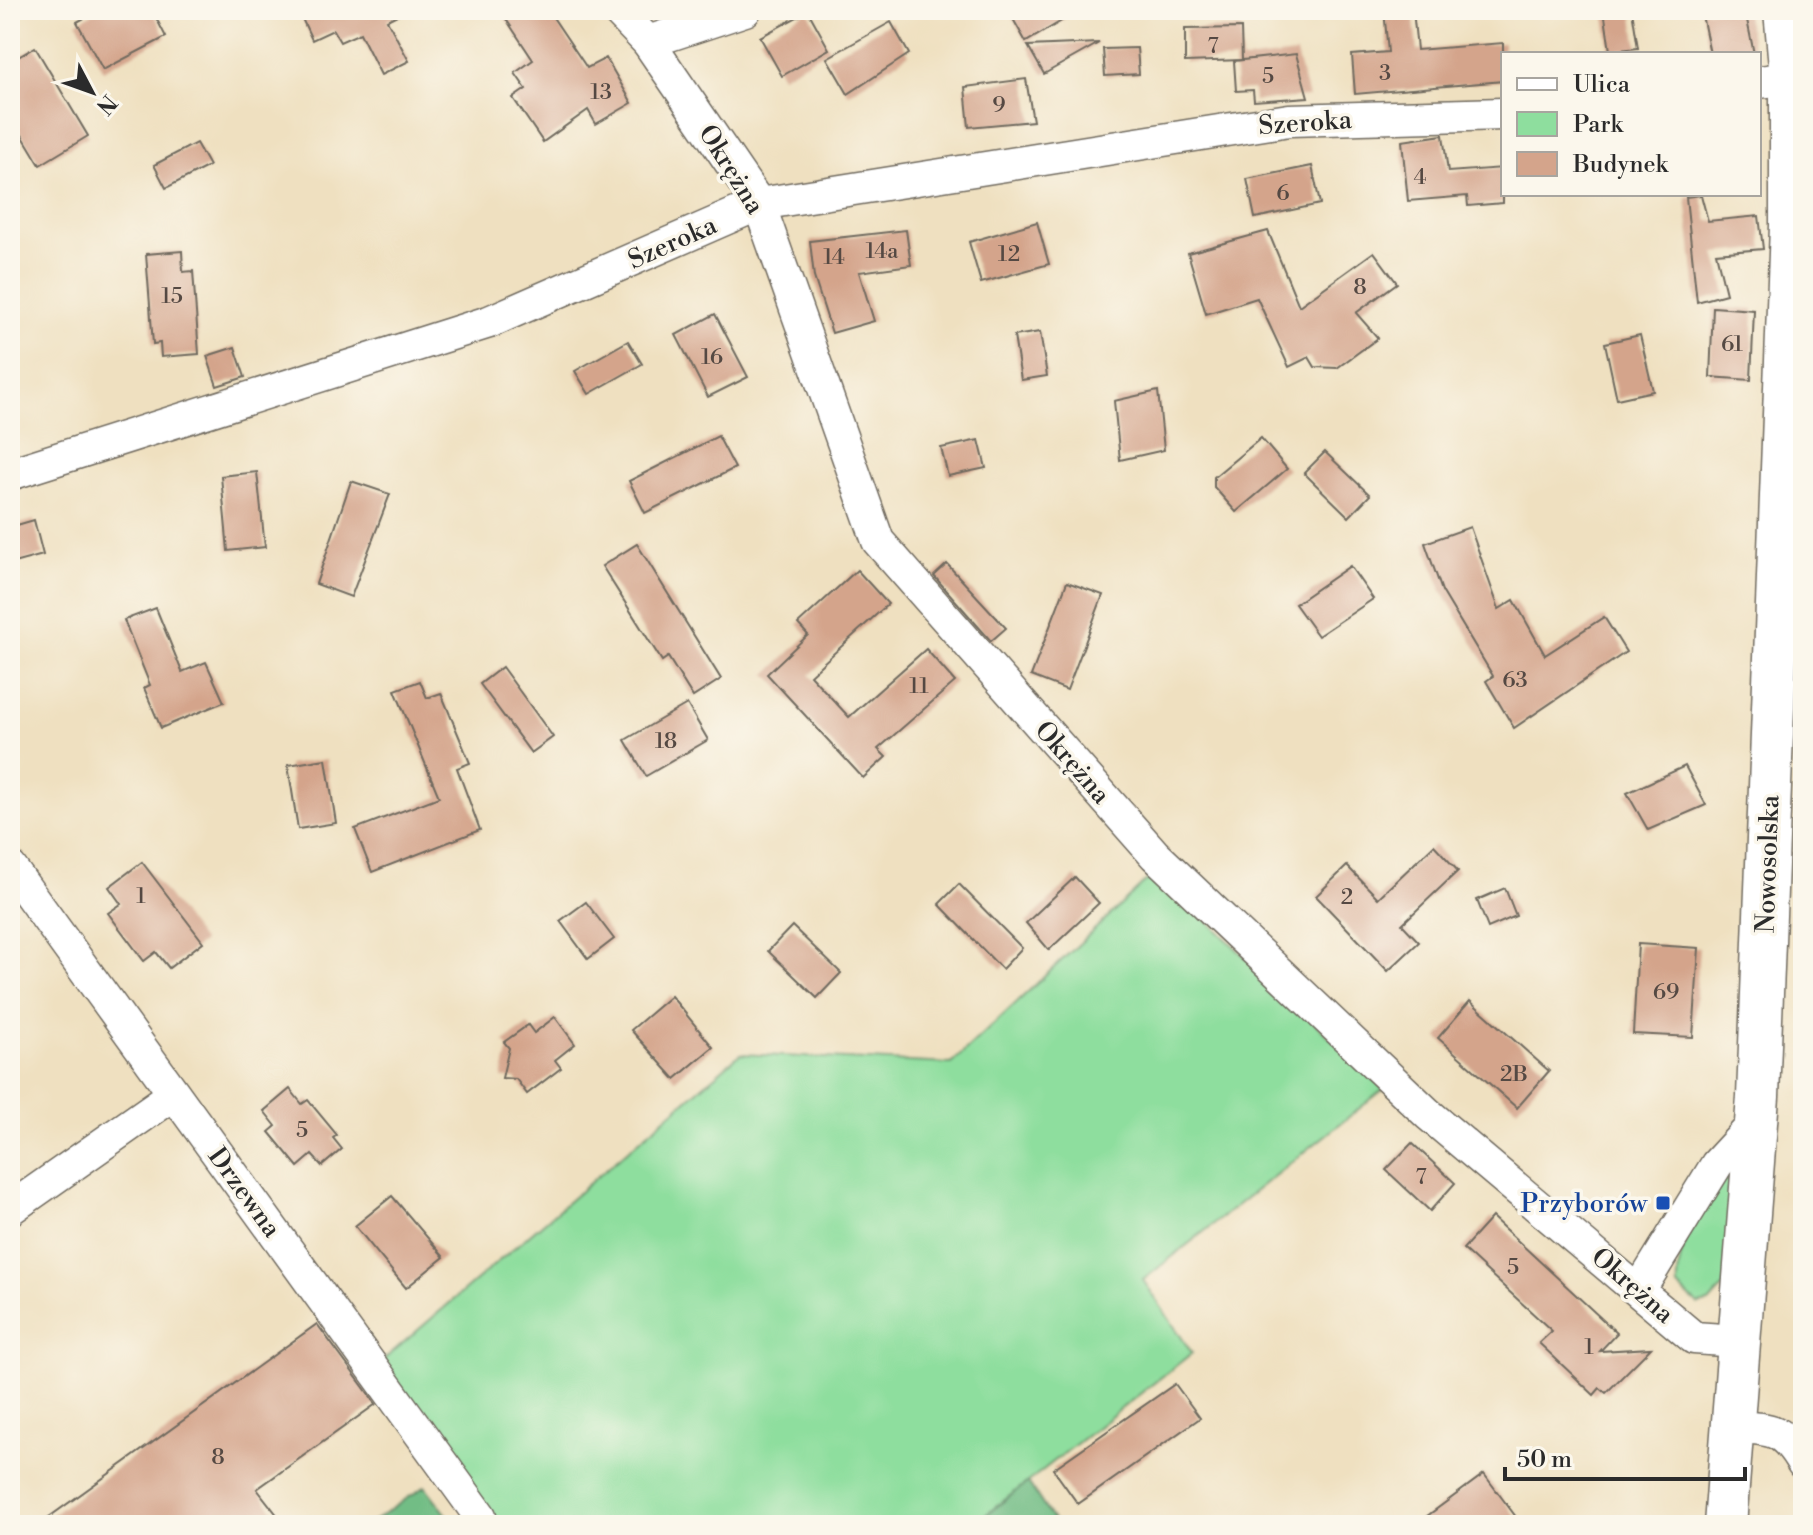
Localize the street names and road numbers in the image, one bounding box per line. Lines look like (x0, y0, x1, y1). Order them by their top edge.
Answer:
street label: Szeroka (1257, 104, 1354, 142)
street label: Okrężna (691, 119, 771, 221)
street label: Szeroka (623, 209, 722, 277)
street label: Okrężna (1028, 715, 1117, 811)
street label: Nowosolska (1750, 794, 1786, 934)
street label: Drzewna (201, 1141, 288, 1245)
street label: Okrężna (1584, 1241, 1681, 1331)

